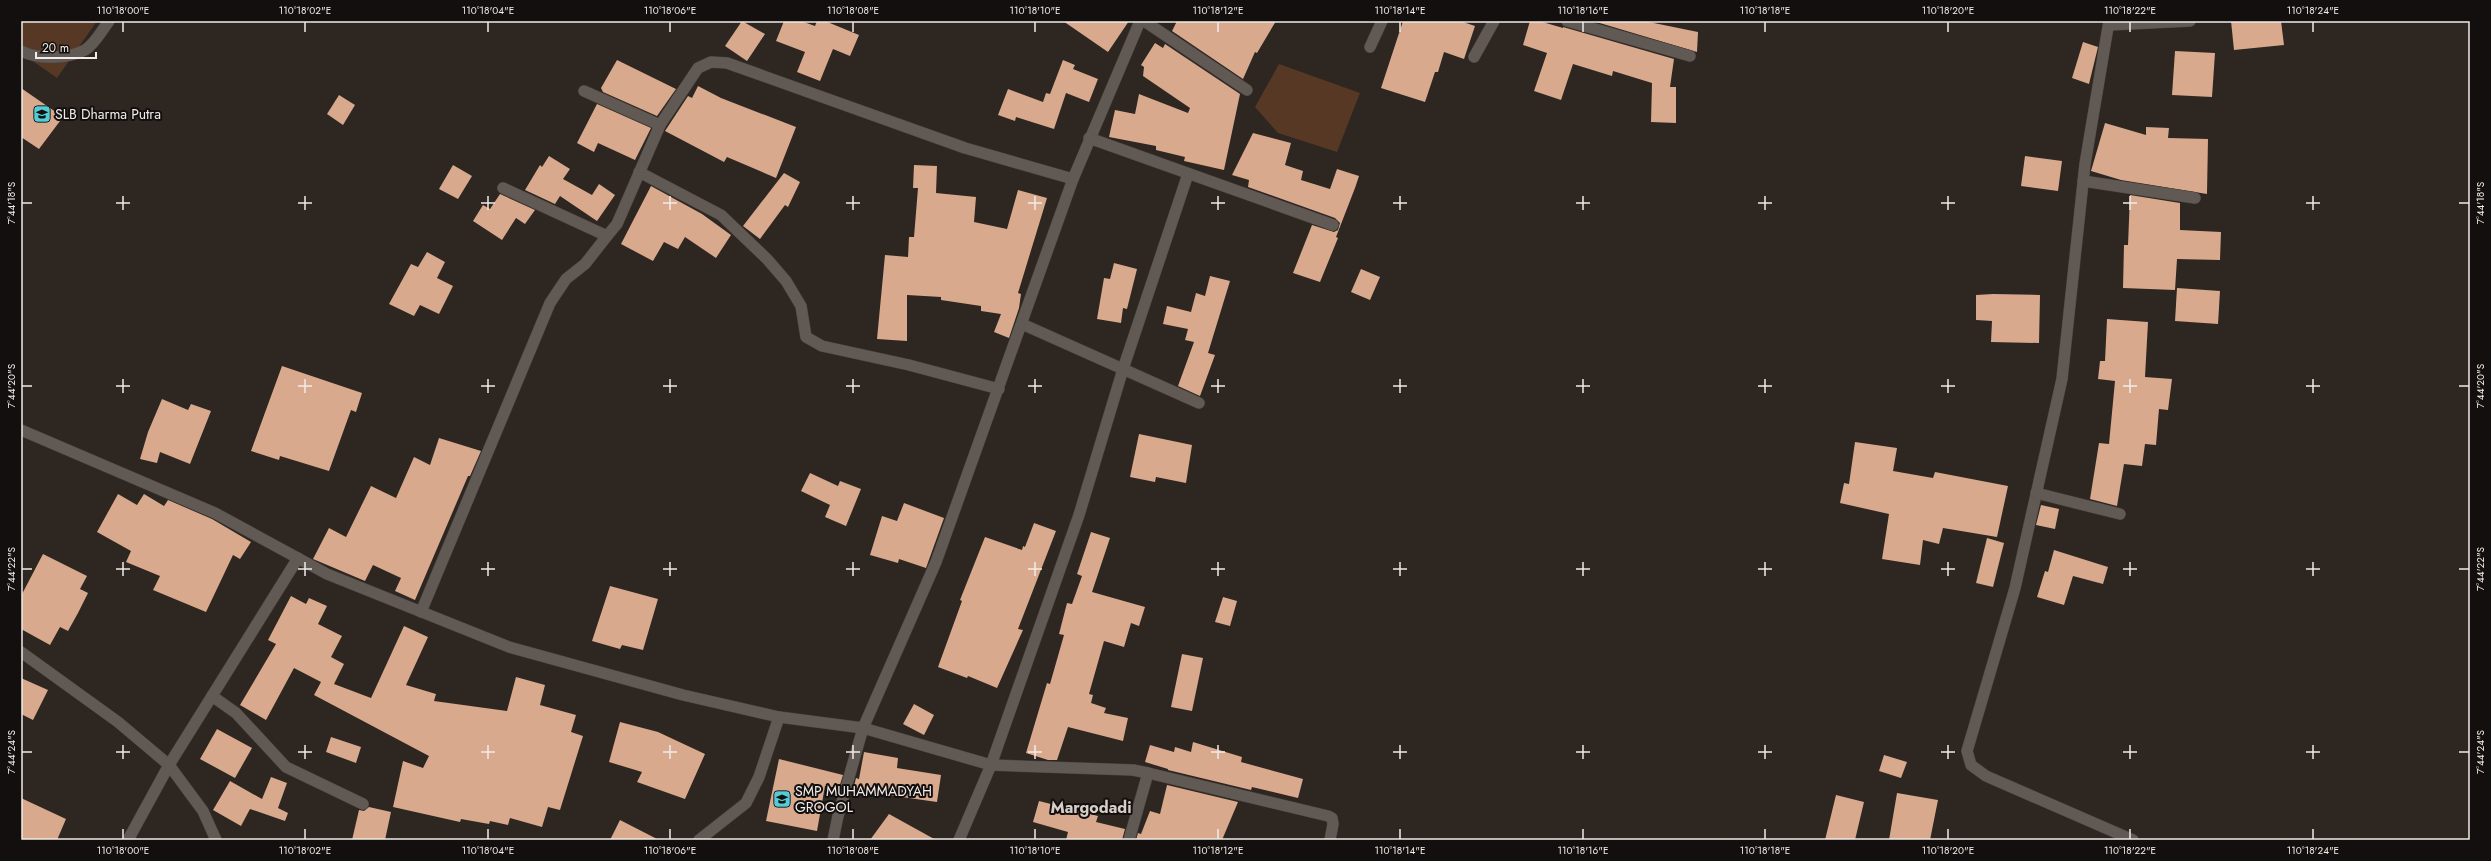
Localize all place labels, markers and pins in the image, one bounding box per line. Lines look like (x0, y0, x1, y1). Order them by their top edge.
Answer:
school or university icon: SLB Dharma Putra (32, 104, 52, 124)
place label: SLB Dharma Putra (55, 104, 161, 124)
place label: SMP MUHAMMADYAH GROGOL (795, 781, 932, 817)
school or university icon: SMP MUHAMMADYAH GROGOL (772, 789, 792, 809)

